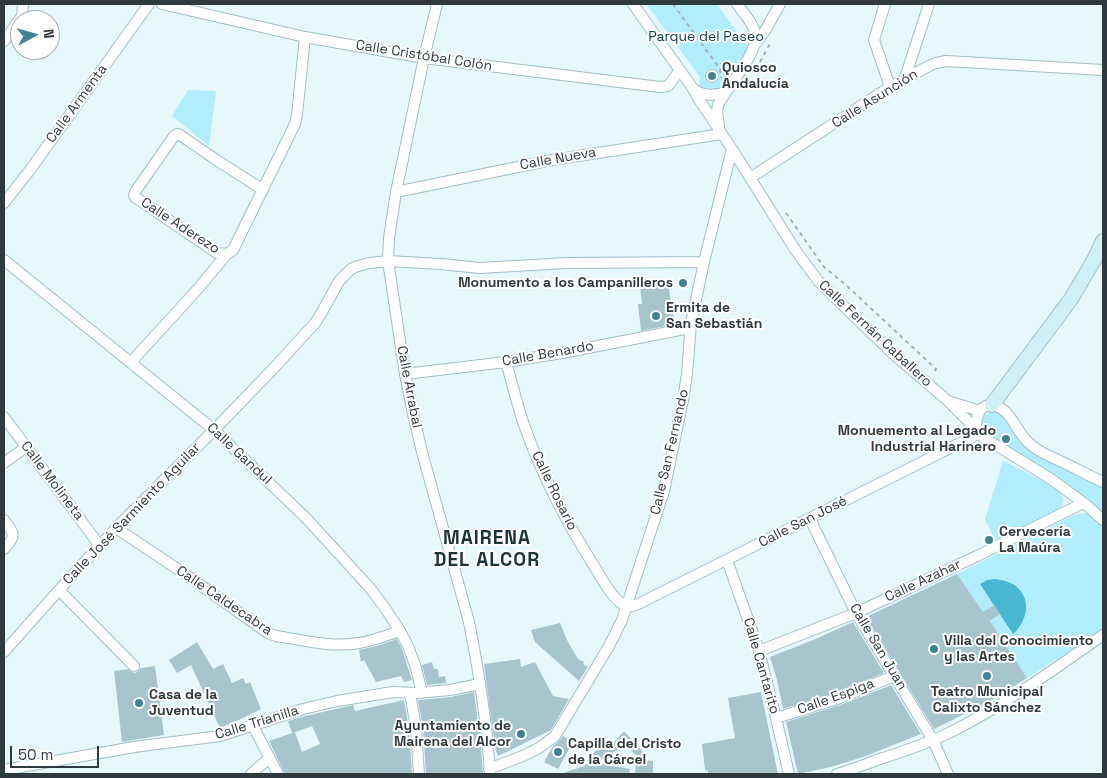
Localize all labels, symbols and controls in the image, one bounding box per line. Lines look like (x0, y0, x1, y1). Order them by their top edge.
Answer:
north arrow (10, 10, 60, 60)
text: N (39, 28, 58, 39)
park label: Parque del Paseo (648, 29, 764, 45)
street label: Calle Cristóbal Colón (355, 37, 493, 75)
place label: Quiosco Andalucía (722, 60, 789, 92)
street label: Calle Armenta (43, 61, 111, 147)
street label: Calle Asunción (829, 66, 921, 132)
marker: Quiosco Andalucía (706, 70, 718, 82)
street label: Calle Nueva (519, 144, 597, 174)
street label: Calle Aderezo (137, 194, 223, 258)
place label: Monumento a los Campanilleros (458, 275, 673, 291)
marker: Monumento a los Campanilleros (677, 277, 689, 289)
street label: Calle Fernán Caballero (815, 277, 935, 391)
place label: Ermita de San Sebastián (666, 300, 762, 332)
marker: Ermita de San Sebastián (650, 310, 662, 322)
street label: Calle Benardo (501, 338, 595, 370)
street label: Calle Arrabal (393, 344, 425, 430)
street label: Calle San Fernando (647, 387, 693, 517)
street label: Calle Gandul (203, 420, 275, 488)
place label: Monuemento al Legado Industrial Harinero (838, 423, 996, 456)
marker: Monuemento al Legado Industrial Harinero (1000, 433, 1012, 445)
street label: Calle Molineta (17, 438, 87, 524)
street label: Calle José Sarmiento Aguilar (60, 440, 204, 588)
street label: Calle Rosario (528, 449, 580, 533)
street label: Calle San José (756, 493, 850, 551)
place label: Cervecería La Maúra (999, 524, 1071, 556)
district label: MAIRENA DEL ALCOR (433, 528, 541, 572)
marker: Cervecería La Maúra (983, 534, 995, 546)
street label: Calle Azahar (882, 556, 964, 606)
street label: Calle Caldecabra (173, 563, 275, 639)
street label: Calle San Juan (846, 601, 910, 693)
street label: Calle Cantarito (739, 616, 783, 716)
place label: Villa del Conocimiento y las Artes (944, 633, 1093, 666)
marker: Villa del Conocimiento y las Artes (928, 643, 940, 655)
marker: Teatro Municipal Calixto Sánchez (981, 670, 993, 682)
street label: Calle Espiga (795, 675, 877, 719)
place label: Teatro Municipal Calixto Sánchez (931, 684, 1043, 716)
place label: Casa de la Juventud (149, 687, 217, 720)
marker: Casa de la Juventud (133, 697, 145, 709)
street label: Calle Trianilla (213, 702, 301, 744)
place label: Ayuntamiento de Mairena del Alcor (394, 718, 511, 750)
marker: Ayuntamiento de Mairena del Alcor (515, 728, 527, 740)
scale bar (12, 736, 101, 768)
place label: Capilla del Cristo de la Cárcel (568, 736, 681, 769)
text: 50 m (18, 745, 53, 764)
marker: Capilla del Cristo de la Cárcel (552, 746, 564, 758)

